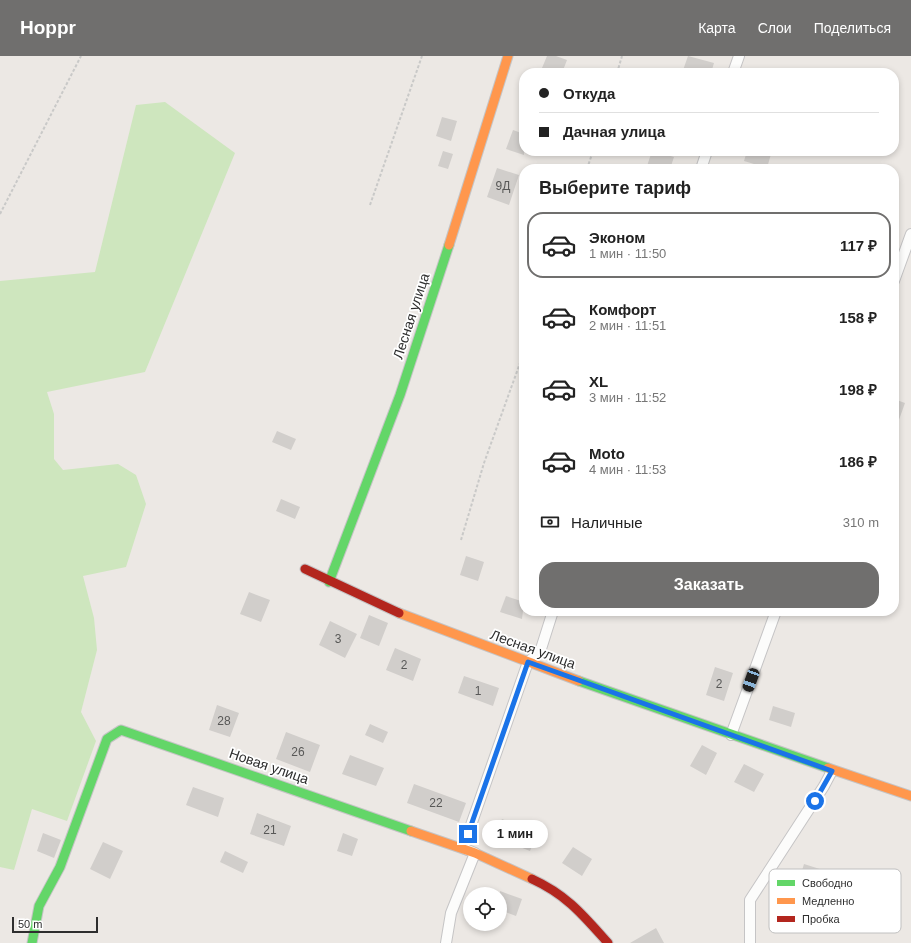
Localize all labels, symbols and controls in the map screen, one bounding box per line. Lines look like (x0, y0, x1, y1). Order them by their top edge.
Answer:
text: Hoppr (20, 17, 76, 38)
text: Карта (698, 20, 736, 36)
text: Слои (758, 20, 792, 36)
text: Поделиться (814, 20, 891, 36)
text: Откуда (563, 85, 615, 102)
text: Дачная улица (563, 123, 665, 140)
text: Выберите тариф (539, 178, 691, 198)
house number: 9Д (496, 179, 510, 193)
icon: car (541, 227, 577, 263)
text: Эконом (589, 229, 645, 246)
text: 117 ₽ (840, 237, 877, 254)
text: 1 мин · 11:50 (589, 246, 666, 261)
street label: Лесная улица (390, 271, 432, 361)
icon: car (541, 299, 577, 335)
text: Комфорт (589, 301, 656, 318)
text: 158 ₽ (839, 309, 877, 326)
text: 2 мин · 11:51 (589, 318, 666, 333)
icon: car (541, 371, 577, 407)
text: XL (589, 373, 608, 390)
text: 198 ₽ (839, 381, 877, 398)
text: 3 мин · 11:52 (589, 390, 666, 405)
icon: car (541, 443, 577, 479)
text: Moto (589, 445, 625, 462)
text: 186 ₽ (839, 453, 877, 470)
text: 4 мин · 11:53 (589, 462, 666, 477)
icon: cash (539, 511, 561, 533)
text: Наличные (571, 514, 643, 531)
text: 310 m (843, 515, 879, 530)
button: Заказать (539, 562, 879, 608)
street label: Лесная улица (488, 626, 578, 672)
house number: 3 (335, 632, 342, 646)
house number: 2 (401, 658, 408, 672)
car (741, 667, 761, 693)
house number: 2 (716, 677, 723, 691)
house number: 1 (475, 684, 482, 698)
house number: 28 (217, 714, 231, 728)
street label: Новая улица (227, 745, 311, 787)
house number: 26 (291, 745, 305, 759)
route start (806, 792, 824, 810)
house number: 22 (429, 796, 443, 810)
callout: 1 мин (482, 820, 548, 848)
house number: 21 (263, 823, 277, 837)
route end (459, 825, 477, 843)
text: 1 мин (497, 826, 533, 841)
legend (769, 869, 901, 933)
text: Свободно (802, 877, 853, 889)
map controls (463, 887, 507, 931)
button: locate (463, 887, 507, 931)
text: Медленно (802, 895, 854, 907)
text: Пробка (802, 913, 840, 925)
scale bar (12, 915, 98, 934)
text: 50 m (18, 918, 42, 930)

